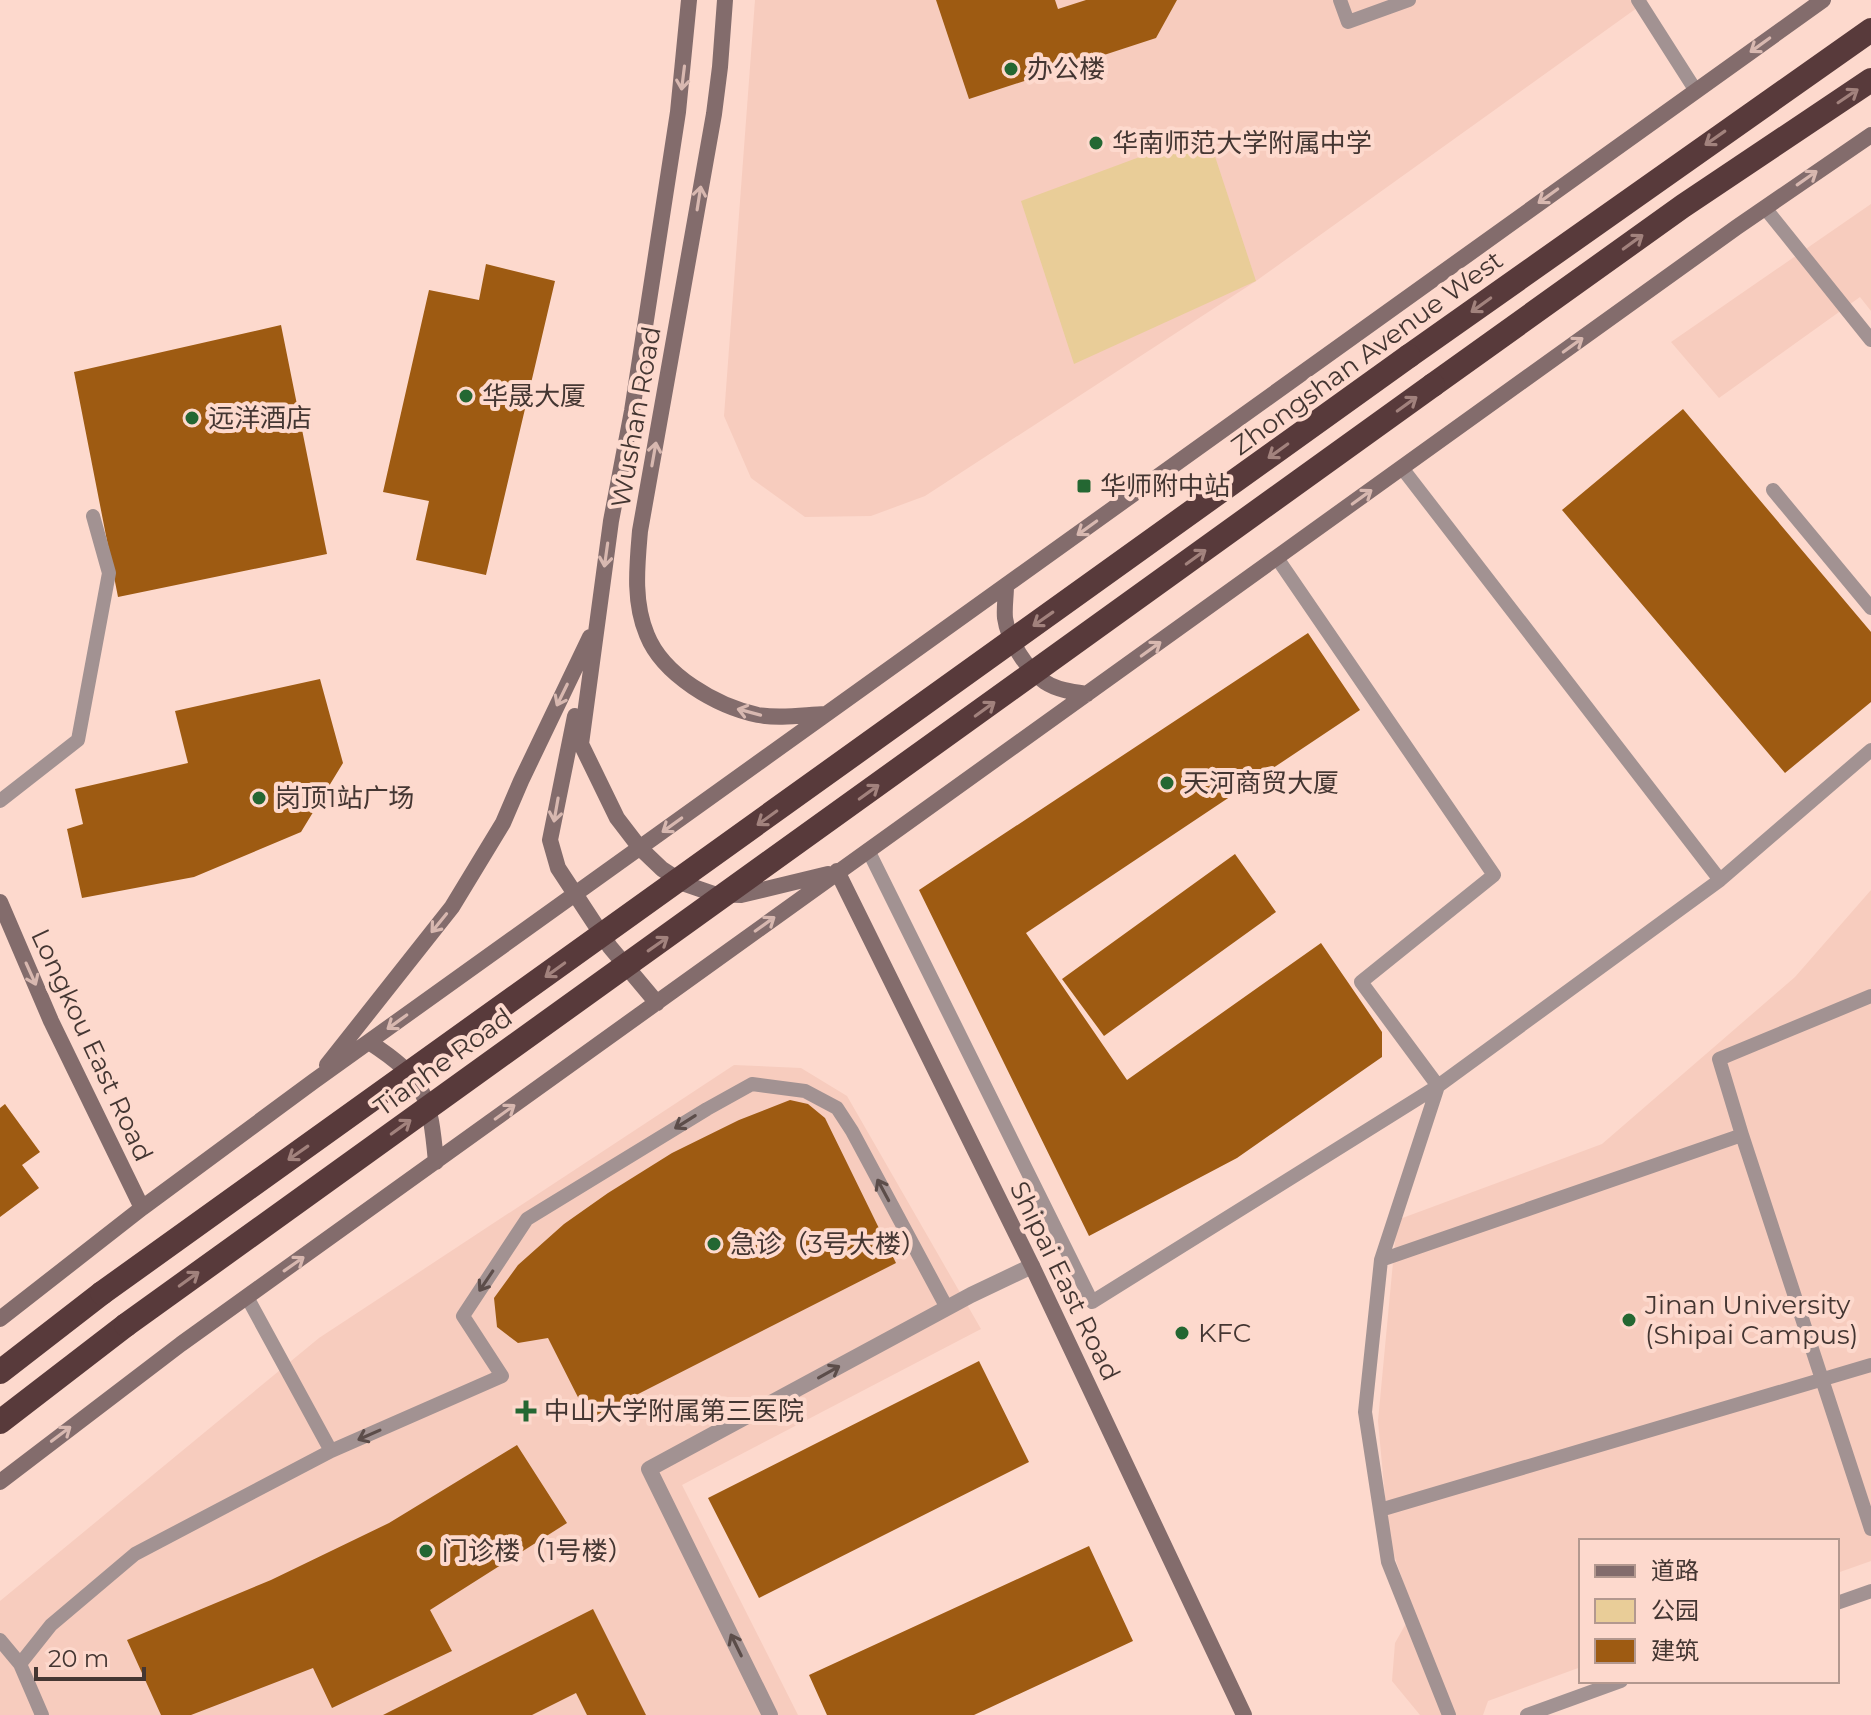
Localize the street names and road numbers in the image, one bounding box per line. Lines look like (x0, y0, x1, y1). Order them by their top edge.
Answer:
street label: Zhongshan Avenue West (1225, 244, 1509, 462)
street label: Wushan Road (604, 324, 668, 510)
street label: Longkou East Road (24, 924, 160, 1166)
street label: Tianhe Road (368, 1001, 518, 1123)
street label: Shipai East Road (1003, 1176, 1127, 1386)

